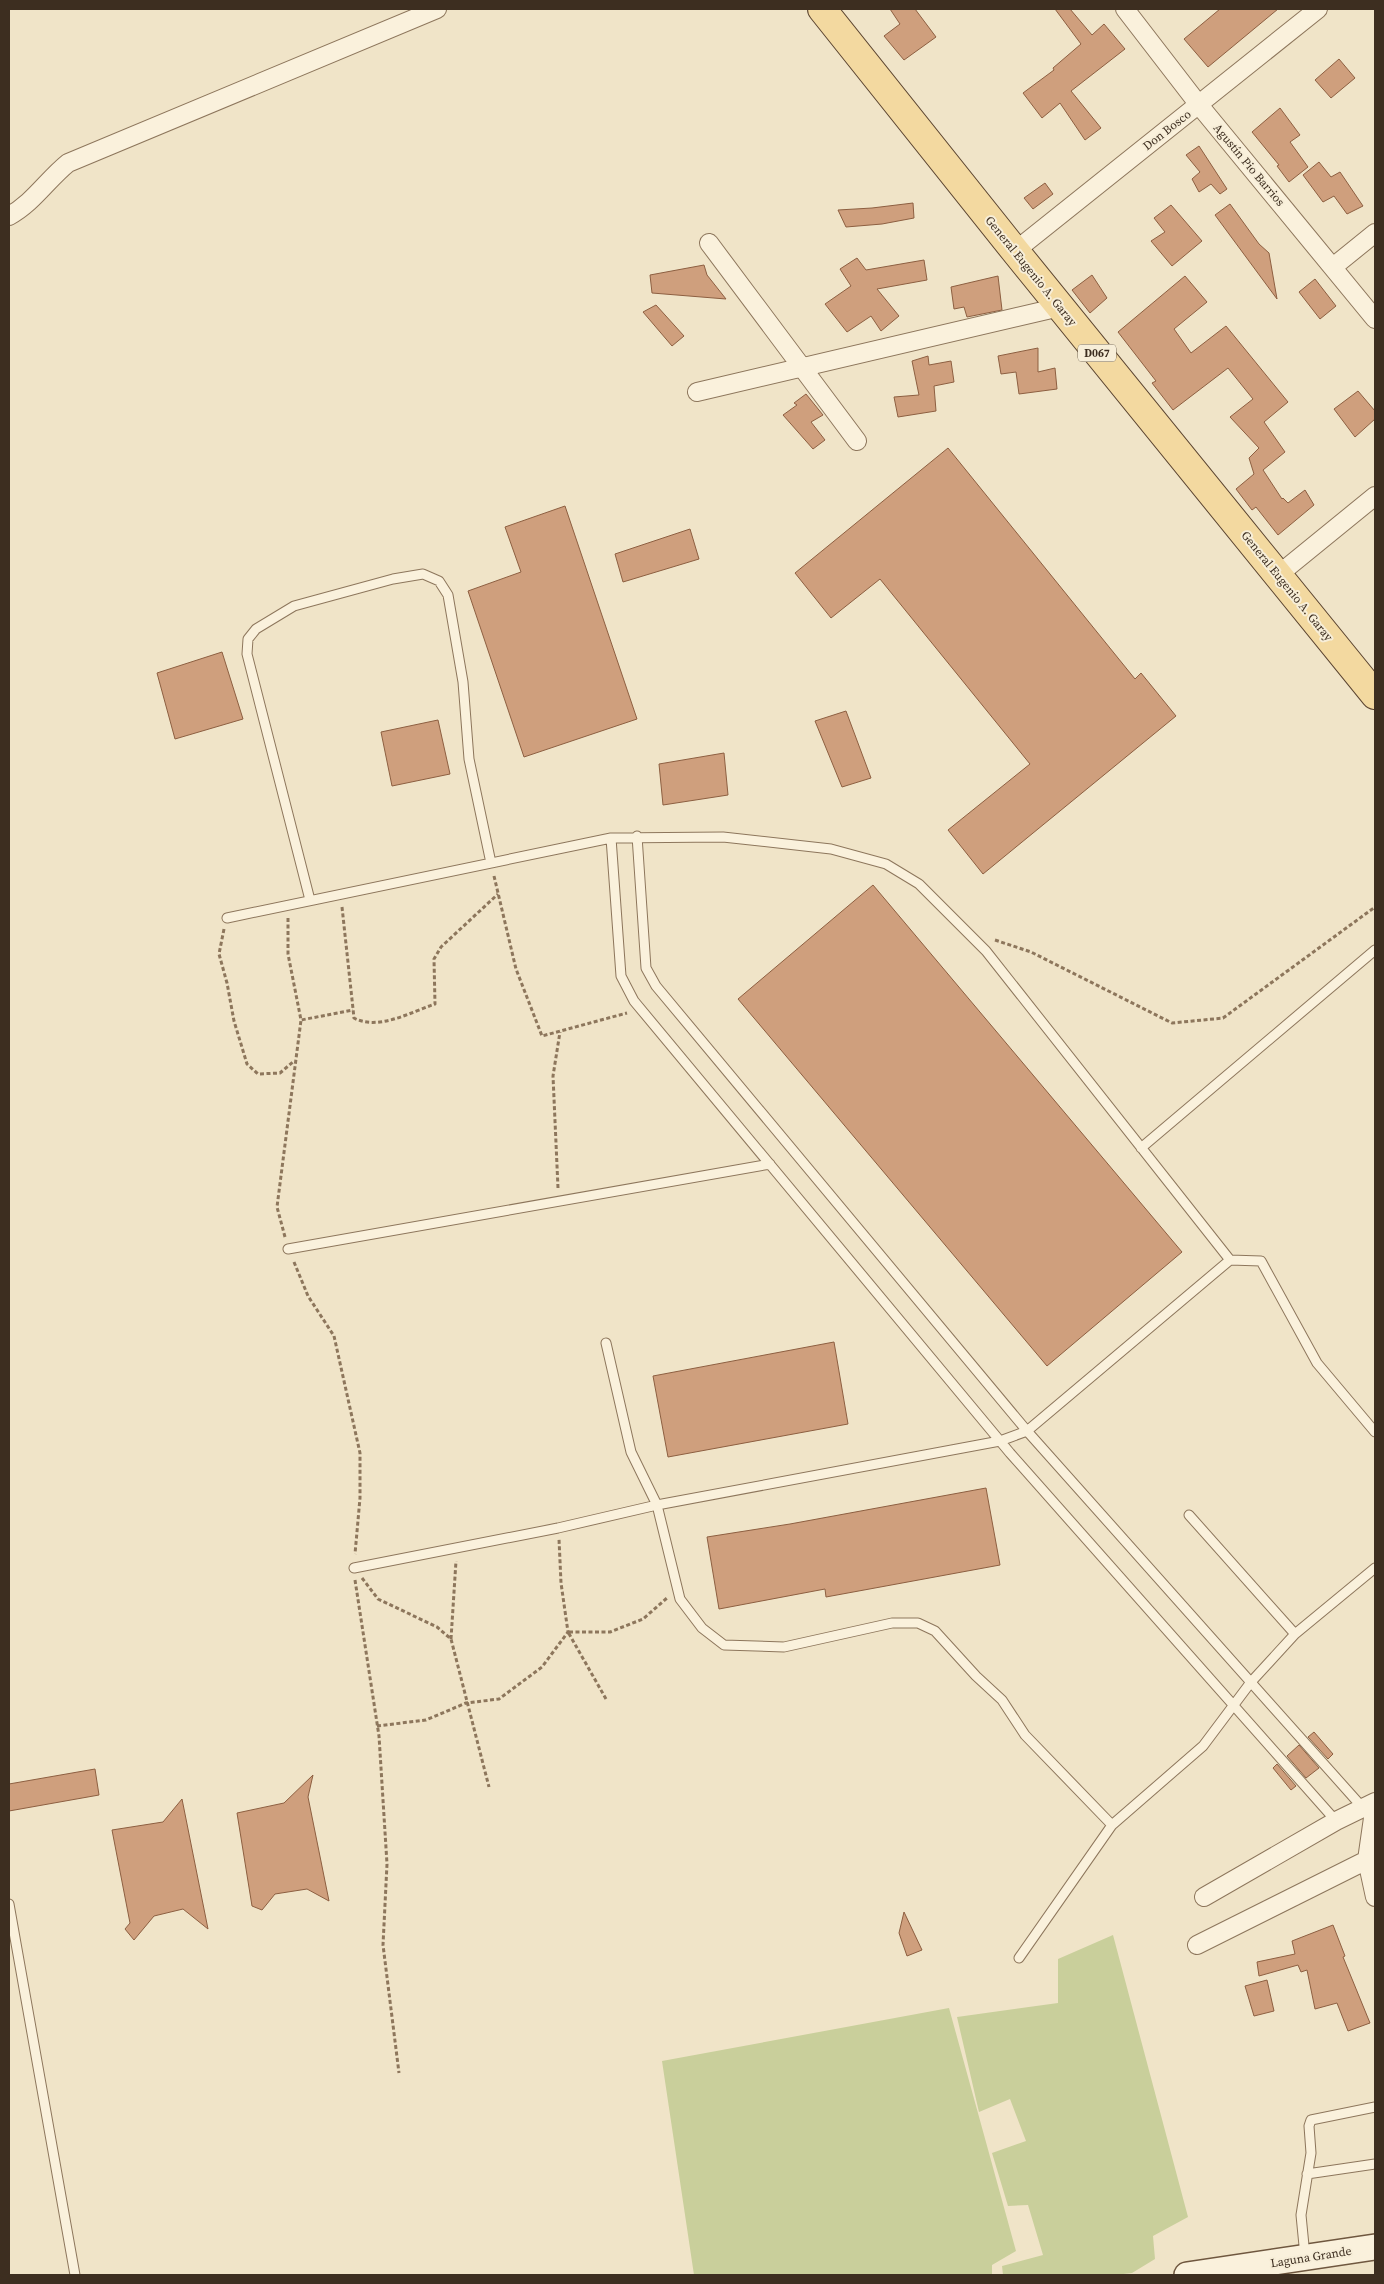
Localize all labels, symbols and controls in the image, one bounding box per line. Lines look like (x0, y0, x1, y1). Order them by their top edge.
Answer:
street label: Don Bosco (1140, 106, 1195, 154)
street label: Agustín Pio Barrios (1210, 120, 1288, 210)
street label: General Eugenio A. Garay (982, 213, 1081, 330)
road number: D067 (1078, 344, 1116, 362)
street label: General Eugenio A. Garay (1238, 528, 1337, 645)
street label: Laguna Grande (1269, 2243, 1353, 2271)

